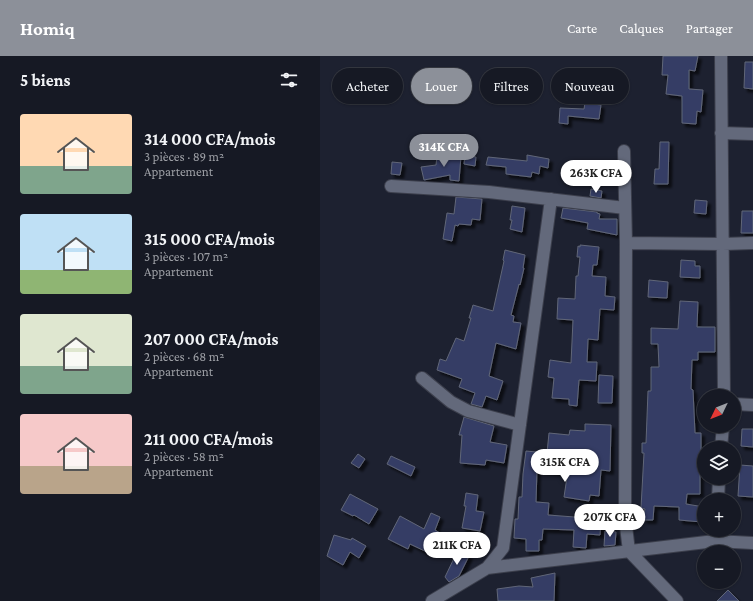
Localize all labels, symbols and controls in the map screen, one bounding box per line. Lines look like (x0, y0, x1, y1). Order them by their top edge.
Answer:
text: Homiq (20, 18, 75, 39)
text: Carte (567, 20, 597, 36)
text: Calques (619, 20, 664, 36)
text: Partager (686, 20, 733, 36)
chip: Acheter (332, 68, 403, 104)
chip: Louer (411, 68, 472, 104)
chip: Filtres (480, 68, 543, 104)
chip: Nouveau (551, 68, 629, 104)
icon: filters (278, 69, 300, 91)
text: 5 biens (20, 71, 70, 90)
icon: home (52, 130, 100, 178)
text: 314 000 CFA/mois (144, 130, 275, 149)
pin: 314K CFA (403, 134, 485, 168)
text: 314K CFA (418, 139, 470, 154)
text: 3 pièces · 89 m² (144, 149, 224, 164)
pin: 263K CFA (555, 160, 637, 194)
text: Appartement (144, 164, 213, 179)
text: 263K CFA (570, 165, 622, 180)
icon: home (52, 230, 100, 278)
text: 315 000 CFA/mois (144, 230, 275, 249)
text: 3 pièces · 107 m² (144, 249, 228, 264)
text: Appartement (144, 264, 213, 279)
icon: home (52, 330, 100, 378)
text: 207 000 CFA/mois (144, 330, 278, 349)
text: 2 pièces · 68 m² (144, 349, 224, 364)
text: Appartement (144, 364, 213, 379)
north arrow (697, 389, 741, 433)
map controls (697, 389, 741, 589)
icon: home (52, 430, 100, 478)
text: 211 000 CFA/mois (144, 430, 273, 449)
button: layers (697, 441, 741, 485)
text: 2 pièces · 58 m² (144, 449, 224, 464)
pin: 315K CFA (524, 449, 606, 483)
text: 315K CFA (540, 454, 590, 469)
text: Appartement (144, 464, 213, 479)
button: + (697, 493, 741, 537)
pin: 207K CFA (569, 504, 651, 538)
text: 207K CFA (583, 509, 637, 524)
pin: 211K CFA (416, 532, 498, 566)
text: 211K CFA (432, 537, 482, 552)
button: − (697, 545, 741, 589)

